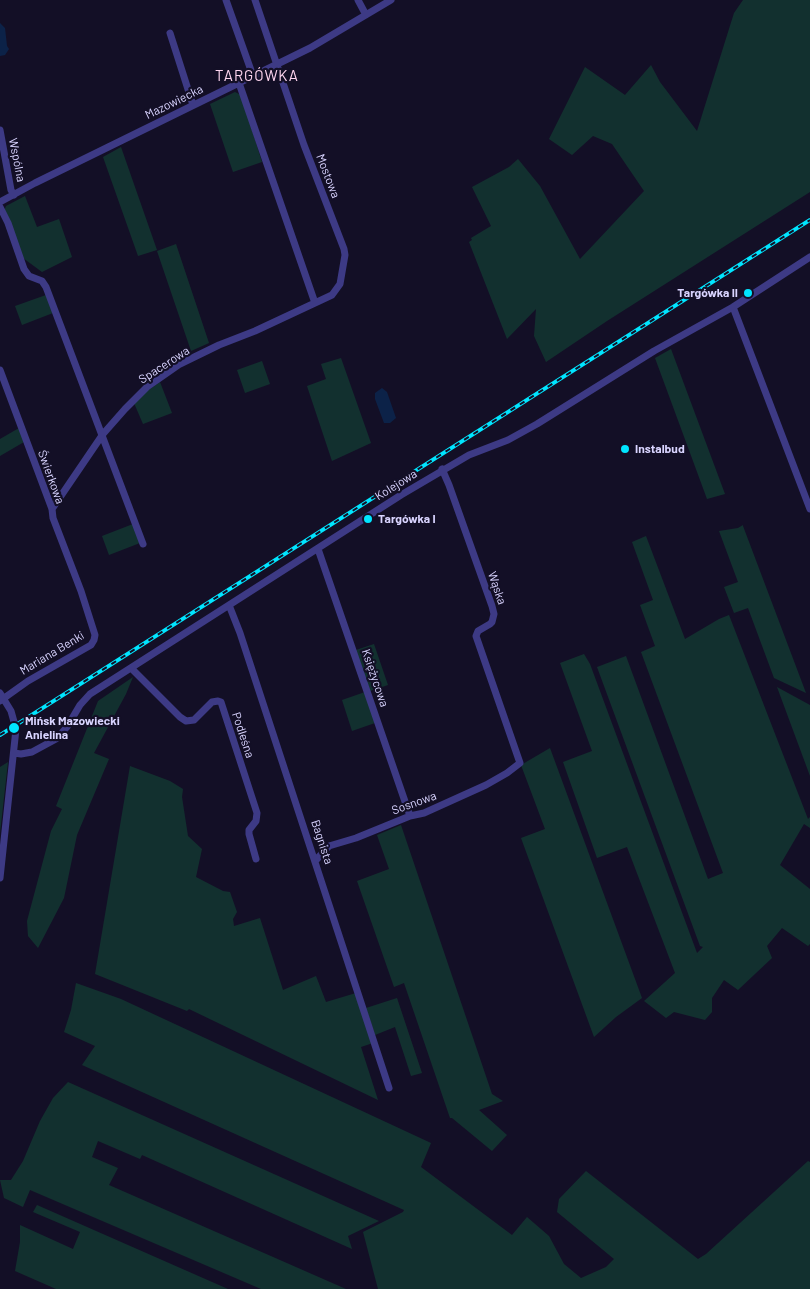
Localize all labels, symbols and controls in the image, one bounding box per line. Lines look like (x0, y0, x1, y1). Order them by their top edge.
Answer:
district label: TARGÓWKA (214, 67, 300, 85)
street label: Mazowiecka (143, 82, 205, 122)
street label: Wspólna (6, 137, 28, 183)
street label: Mostowa (313, 152, 343, 200)
place label: Targówka II (677, 286, 738, 300)
marker: Targówka II (742, 287, 754, 299)
street label: Spacerowa (136, 343, 192, 387)
place label: Instalbud (635, 442, 685, 456)
marker: Instalbud (619, 443, 631, 455)
street label: Świerkowa (35, 448, 67, 506)
street label: Kolejowa (372, 467, 420, 503)
place label: Targówka I (378, 512, 436, 526)
marker: Targówka I (362, 513, 374, 525)
street label: Wąska (485, 570, 509, 606)
street label: Mariana Benki (17, 628, 87, 678)
street label: Księżycowa (358, 647, 392, 709)
street label: Podleśna (229, 710, 257, 760)
place label: Mińsk Mazowiecki Anielina (25, 714, 120, 742)
marker: Mińsk Mazowiecki Anielina (7, 721, 21, 735)
street label: Sosnowa (390, 788, 438, 818)
street label: Bagnista (308, 818, 336, 866)

